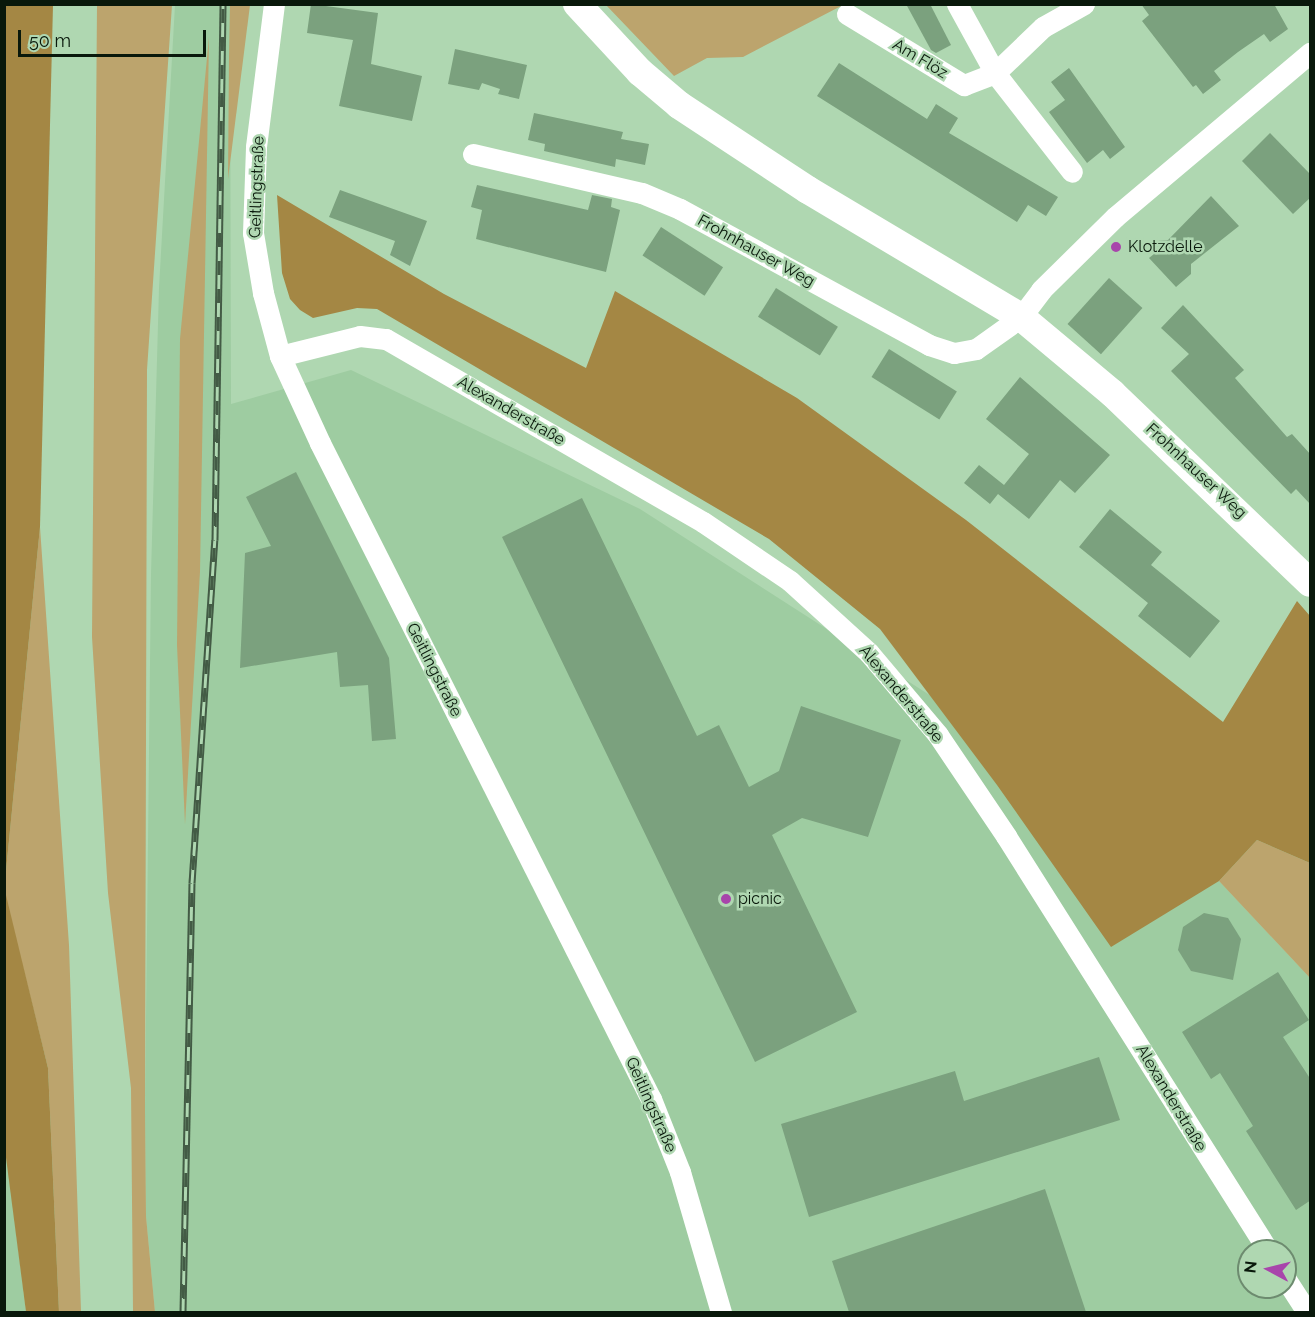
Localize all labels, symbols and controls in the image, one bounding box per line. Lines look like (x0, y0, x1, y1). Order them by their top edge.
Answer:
scale bar (21, 18, 208, 56)
text: 50 m (29, 30, 71, 51)
street label: Am Flöz (889, 35, 951, 83)
street label: Geitlingstraße (246, 136, 268, 238)
street label: Frohnhauser Weg (694, 211, 818, 291)
place label: Klotzdelle (1128, 237, 1203, 257)
marker: Klotzdelle (1109, 240, 1123, 254)
street label: Alexanderstraße (454, 372, 568, 450)
street label: Frohnhauser Weg (1141, 419, 1251, 523)
street label: Geitlingstraße (402, 620, 466, 720)
street label: Alexanderstraße (855, 642, 947, 746)
place label: picnic (738, 889, 782, 909)
marker: picnic (719, 892, 733, 906)
street label: Alexanderstraße (1132, 1041, 1210, 1155)
street label: Geitlingstraße (621, 1054, 681, 1156)
north arrow (1237, 1239, 1297, 1299)
text: N (1240, 1260, 1261, 1274)

